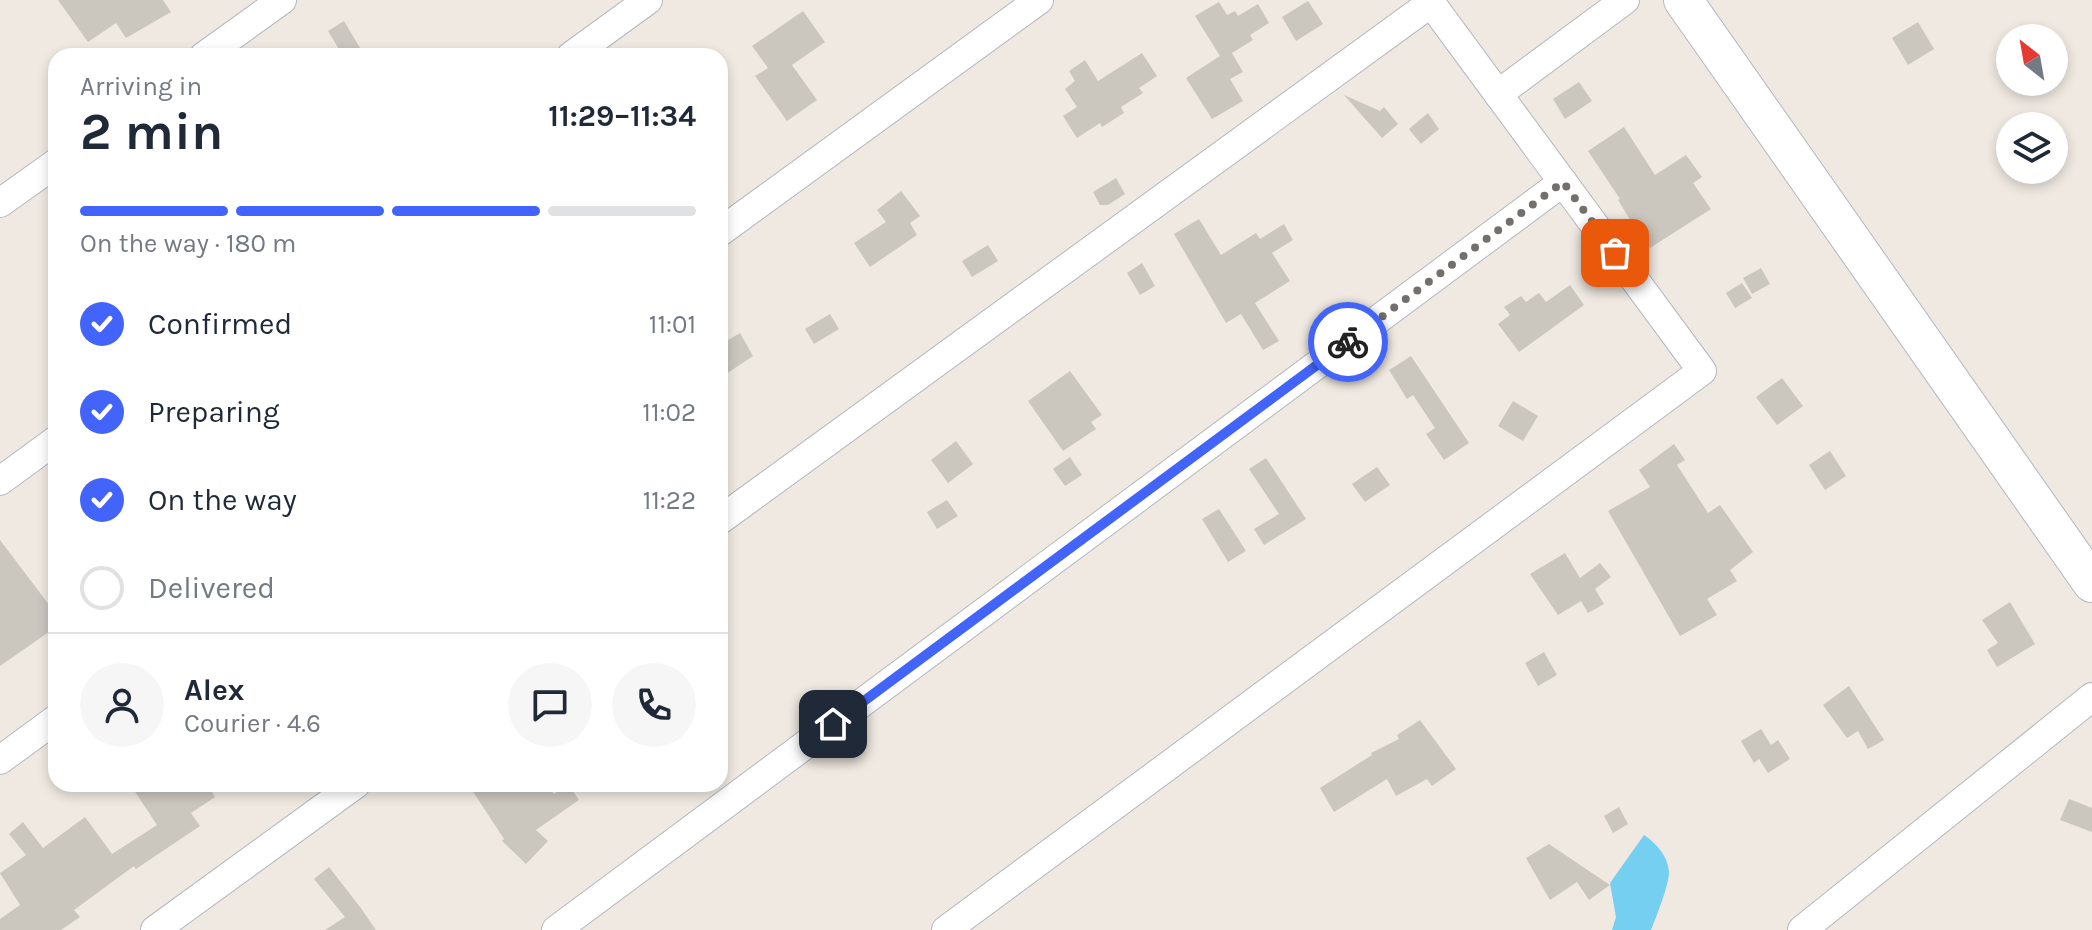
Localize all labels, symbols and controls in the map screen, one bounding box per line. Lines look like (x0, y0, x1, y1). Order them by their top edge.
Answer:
north arrow (1996, 24, 2068, 96)
map controls (1996, 24, 2068, 184)
text: Arriving in (80, 71, 202, 102)
text: 11:29–11:34 (548, 98, 696, 134)
text: 2 min (80, 101, 223, 162)
button: layers (1996, 112, 2068, 184)
pin (1581, 219, 1649, 287)
text: On the way · 180 m (80, 228, 296, 259)
icon: bag (1593, 231, 1637, 275)
icon: check (80, 302, 124, 346)
courier (1308, 302, 1388, 382)
text: Confirmed (148, 306, 292, 342)
text: 11:01 (649, 309, 696, 340)
icon: bike (1326, 320, 1370, 364)
icon: check (80, 390, 124, 434)
text: Preparing (148, 394, 280, 430)
text: 11:02 (642, 397, 696, 428)
icon: check (80, 478, 124, 522)
text: On the way (148, 482, 297, 518)
text: 11:22 (643, 485, 696, 516)
text: Delivered (148, 570, 275, 606)
button: person (80, 663, 164, 747)
button: chat (508, 663, 592, 747)
button: phone (612, 663, 696, 747)
text: Alex (184, 672, 244, 708)
pin (799, 690, 867, 758)
icon: home (811, 702, 855, 746)
text: Courier · 4.6 (184, 708, 321, 739)

